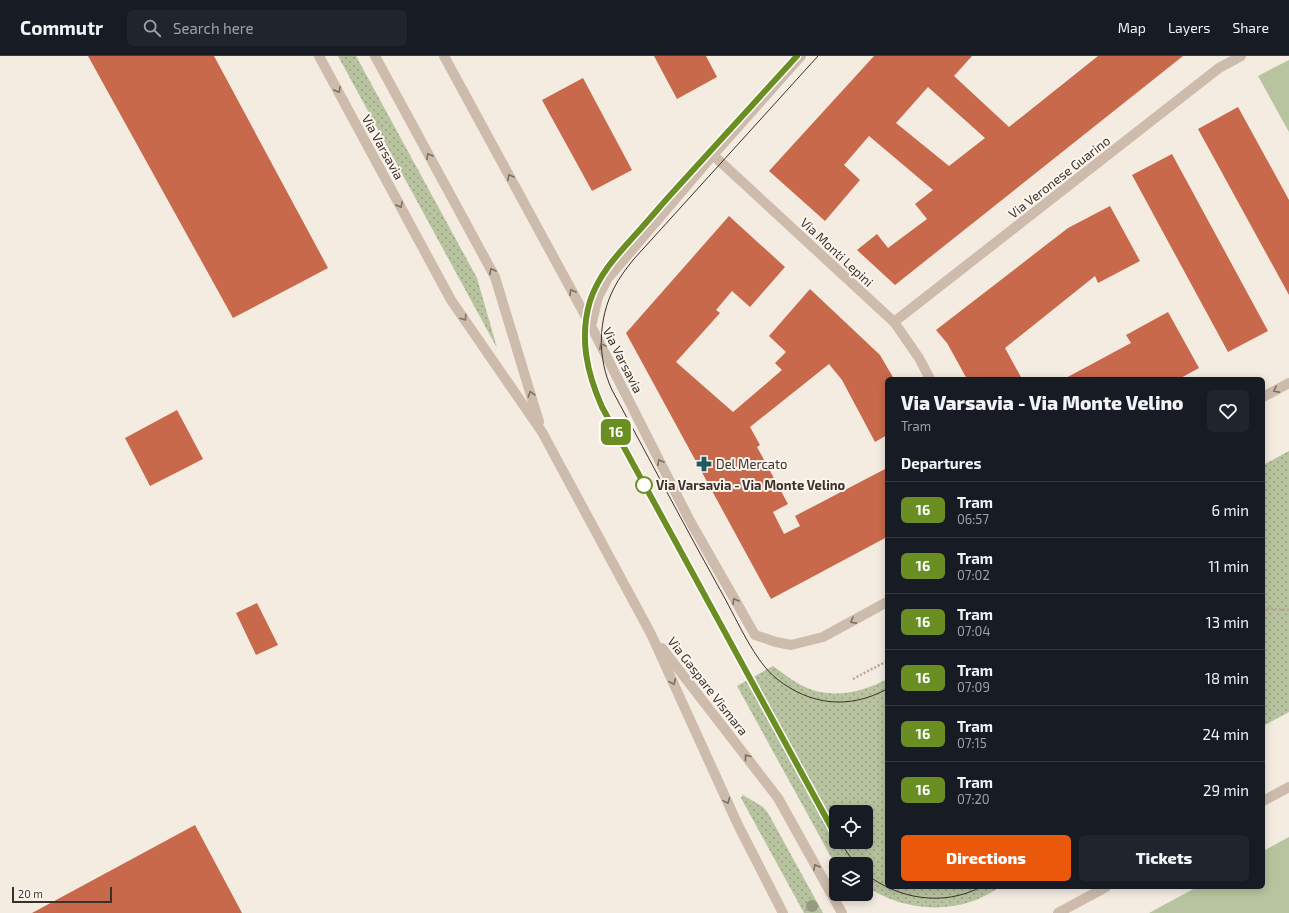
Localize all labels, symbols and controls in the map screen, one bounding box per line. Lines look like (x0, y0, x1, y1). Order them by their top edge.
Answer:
search box (127, 10, 407, 46)
text: Commutr (20, 16, 103, 39)
icon: search (141, 17, 163, 39)
text: Search here (173, 19, 254, 37)
text: Map (1118, 19, 1146, 36)
text: Layers (1168, 19, 1210, 36)
text: Share (1232, 19, 1269, 36)
one-way arrow (333, 86, 340, 93)
street label: Via Varsavia (359, 112, 407, 182)
street label: Via Veronese Guarino (1005, 132, 1113, 222)
one-way arrow (427, 153, 434, 161)
one-way arrow (508, 174, 515, 181)
one-way arrow (395, 200, 402, 208)
street label: Via Monti Lepini (797, 214, 877, 290)
one-way arrow (489, 267, 496, 275)
one-way arrow (570, 288, 577, 296)
one-way arrow (459, 313, 466, 320)
street label: Via Varsavia (600, 324, 646, 396)
one-way arrow (599, 343, 606, 350)
one-way arrow (1273, 386, 1280, 393)
button: heart (1207, 390, 1249, 432)
one-way arrow (527, 391, 536, 398)
text: Via Varsavia - Via Monte Velino (901, 391, 1183, 414)
text: Tram (901, 418, 931, 434)
line badge: 16 (598, 419, 634, 445)
text: 16 (609, 423, 623, 440)
text: Departures (901, 454, 981, 472)
pharmacy icon: Del Mercato (695, 455, 713, 473)
place label: Del Mercato (716, 456, 787, 472)
one-way arrow (657, 458, 665, 466)
marker: Via Varsavia - Via Monte Velino (635, 476, 653, 494)
place label: Via Varsavia - Via Monte Velino (656, 477, 846, 493)
text: Tram (957, 493, 993, 511)
text: 16 (916, 501, 930, 518)
text: 6 min (1211, 501, 1249, 519)
text: 06:57 (957, 511, 989, 527)
text: Tram (957, 549, 993, 567)
text: 16 (916, 557, 930, 574)
text: 11 min (1208, 557, 1249, 575)
text: 07:02 (957, 567, 990, 583)
one-way arrow (733, 598, 740, 605)
text: Tram (957, 605, 993, 623)
text: 16 (916, 613, 930, 630)
text: 13 min (1206, 613, 1249, 631)
one-way arrow (850, 616, 857, 623)
text: 07:04 (957, 623, 990, 639)
street label: Via Gaspare Vismara (664, 633, 752, 739)
text: Tram (957, 661, 993, 679)
text: 16 (916, 669, 930, 686)
text: 18 min (1205, 669, 1249, 687)
one-way arrow (668, 678, 676, 686)
text: 07:09 (957, 679, 990, 695)
text: Tram (957, 717, 993, 735)
text: 16 (916, 725, 930, 742)
text: 24 min (1202, 725, 1249, 743)
text: 07:15 (957, 735, 987, 751)
one-way arrow (744, 755, 751, 762)
text: Tram (957, 773, 993, 791)
text: 16 (916, 781, 930, 798)
text: 29 min (1203, 781, 1249, 799)
text: 07:20 (957, 791, 990, 807)
one-way arrow (722, 796, 730, 804)
map controls (829, 805, 873, 901)
button: locate (829, 805, 873, 849)
button: Directions (901, 835, 1071, 881)
button: Tickets (1079, 835, 1249, 881)
button: layers (829, 857, 873, 901)
one-way arrow (814, 864, 821, 871)
scale bar (12, 885, 112, 904)
text: 20 m (18, 887, 43, 900)

